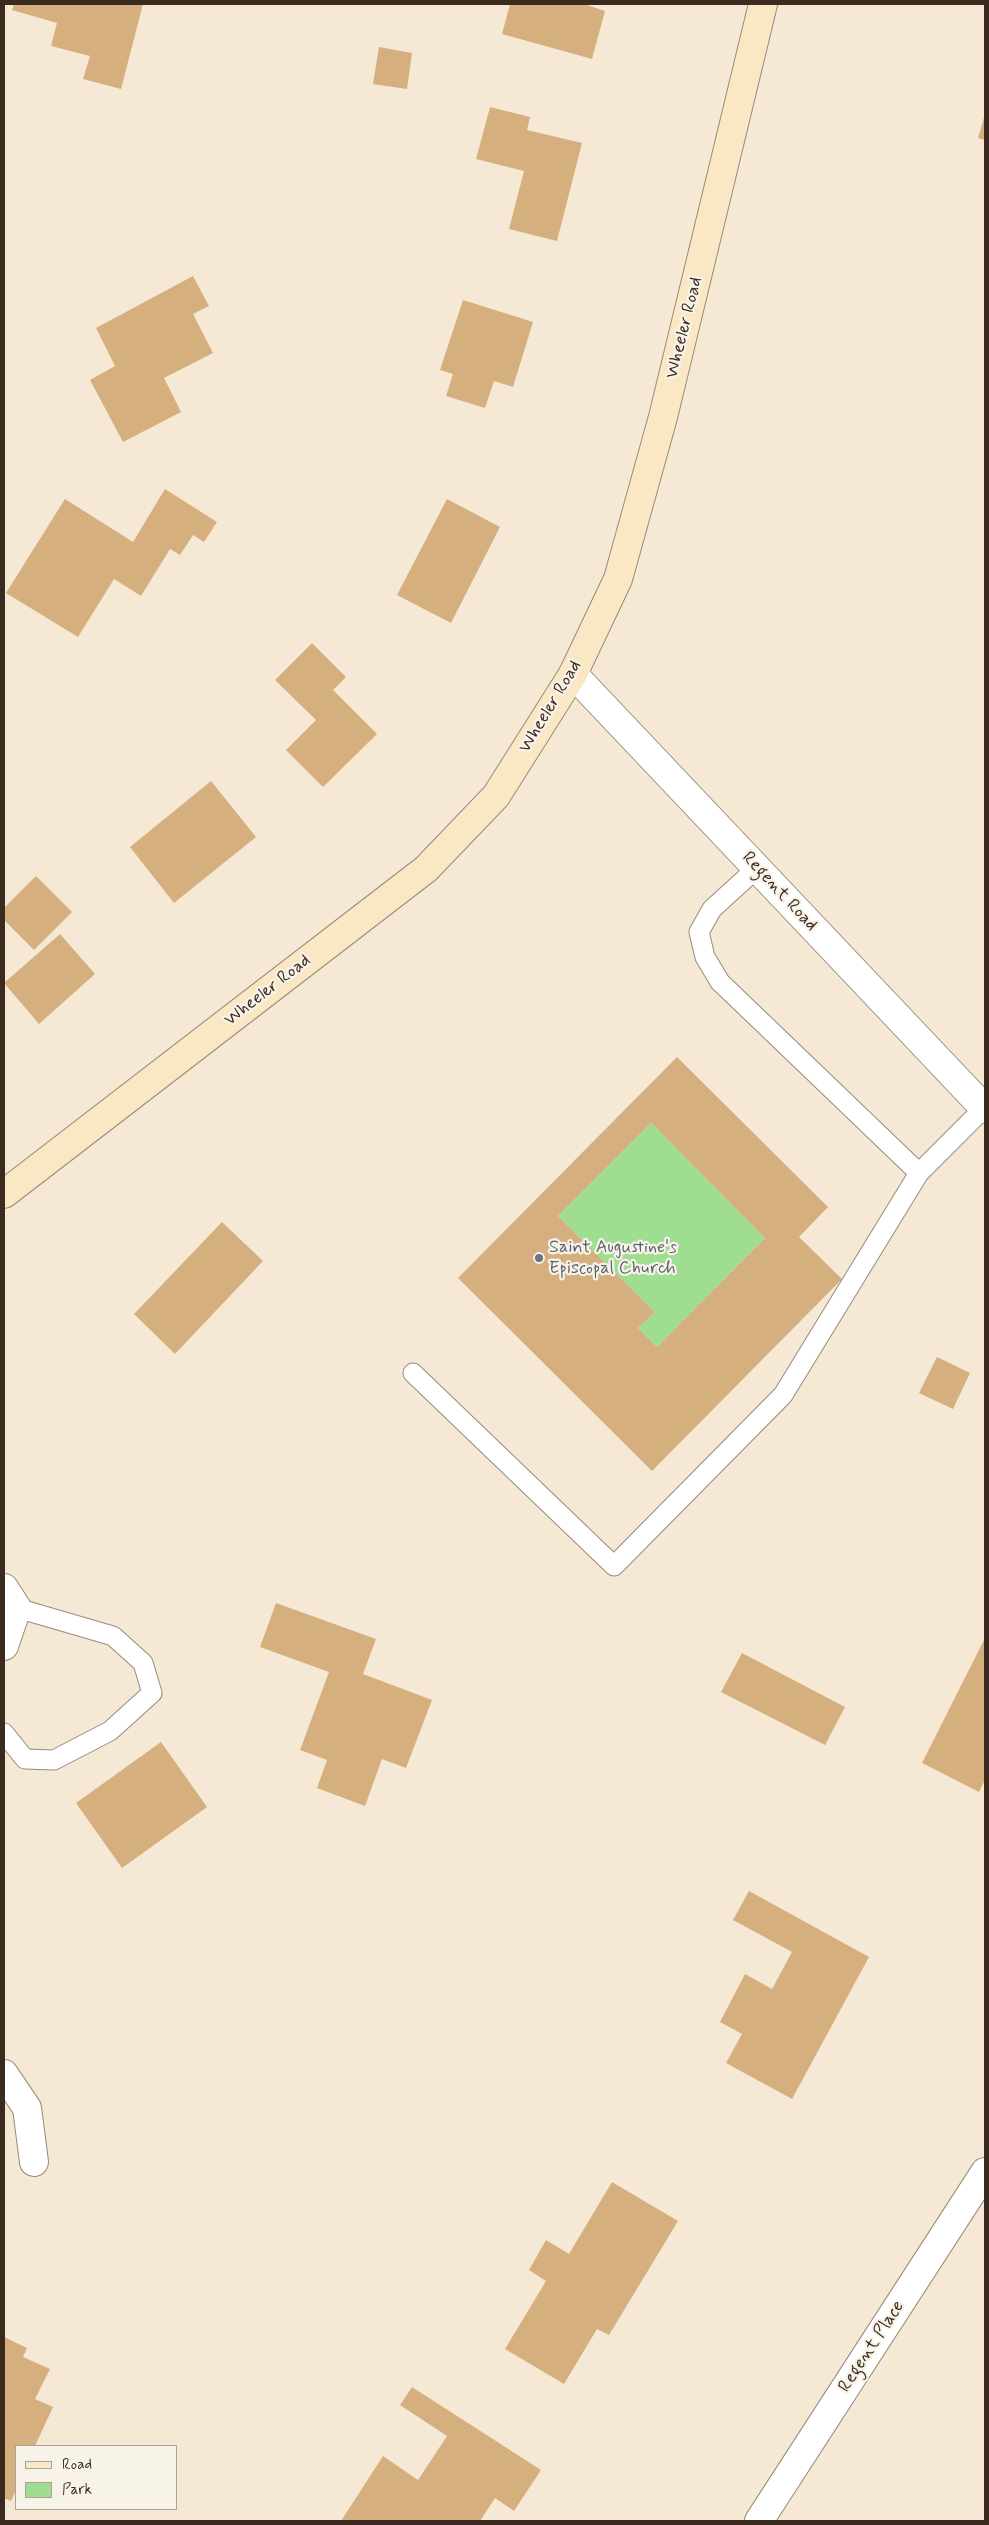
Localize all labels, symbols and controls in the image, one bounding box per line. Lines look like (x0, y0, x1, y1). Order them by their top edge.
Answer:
street label: Wheeler Road (662, 275, 708, 381)
street label: Wheeler Road (515, 657, 587, 757)
street label: Regent Road (737, 848, 821, 936)
street label: Wheeler Road (220, 951, 316, 1031)
place label: Saint Augustine's Episcopal Church (549, 1237, 677, 1280)
marker: Saint Augustine's Episcopal Church (533, 1252, 545, 1264)
street label: Regent Place (834, 2297, 910, 2397)
legend (15, 2445, 178, 2510)
text: Road (62, 2455, 92, 2475)
text: Park (62, 2480, 92, 2500)

